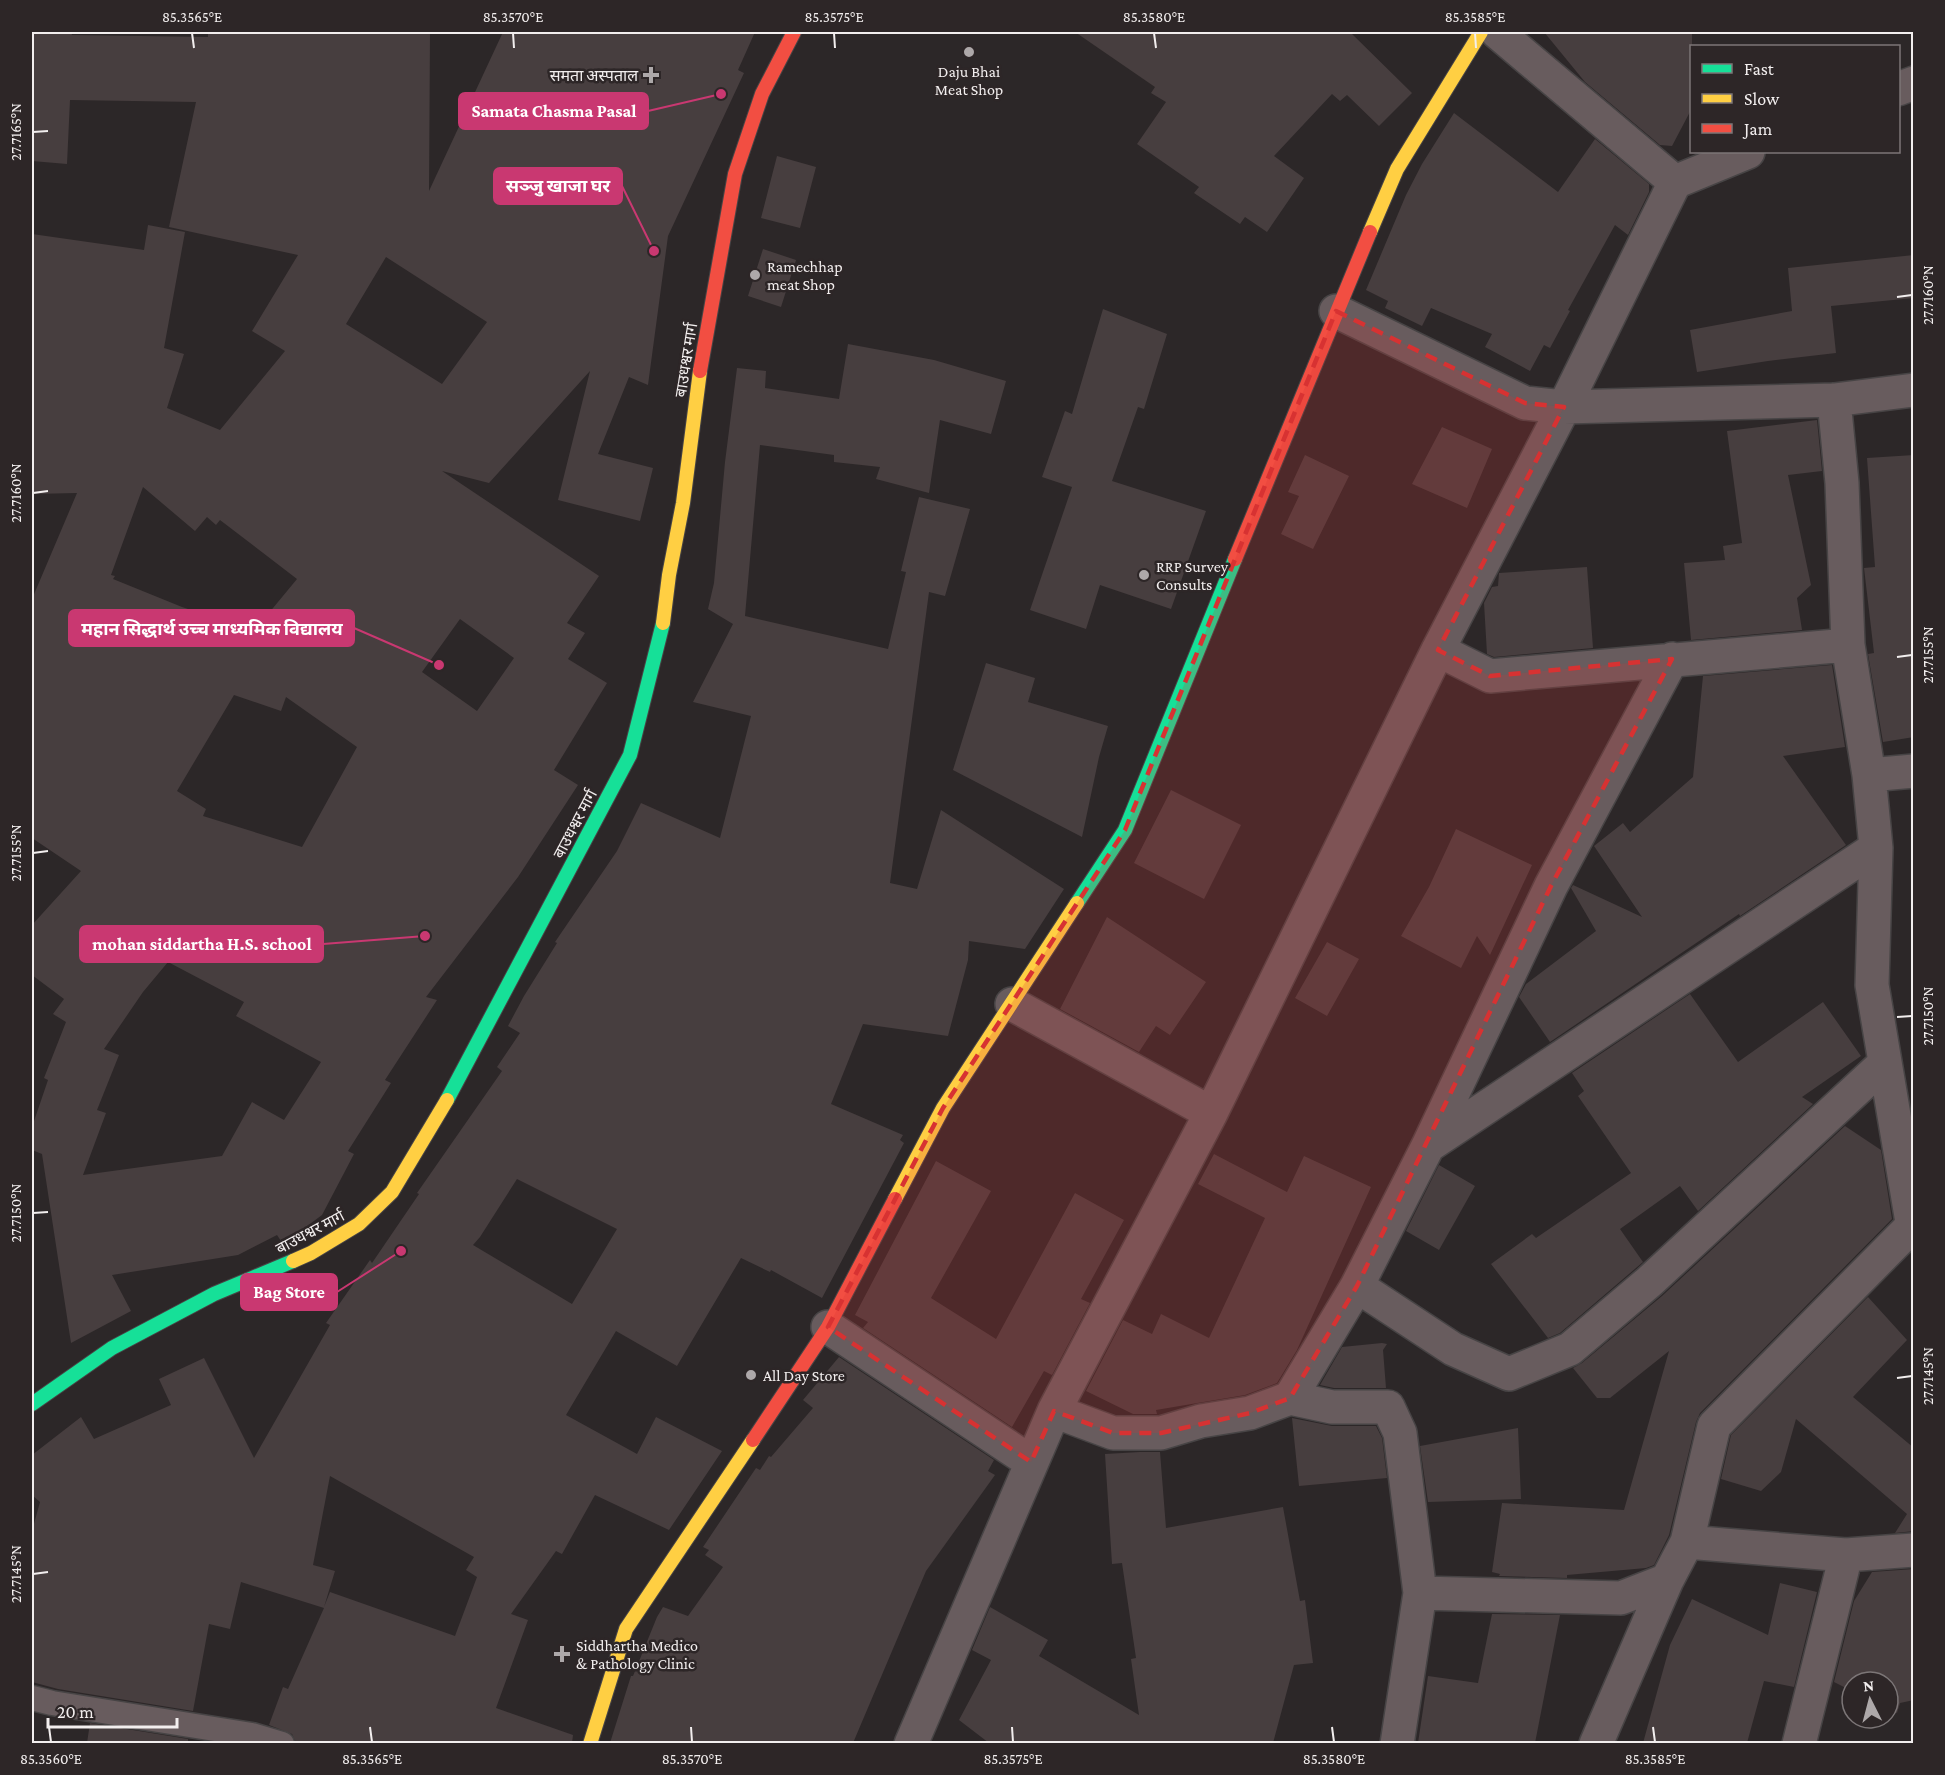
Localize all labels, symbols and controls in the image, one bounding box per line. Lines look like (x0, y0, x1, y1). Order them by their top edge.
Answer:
text: 85.3565°E (162, 9, 222, 25)
text: 85.3570°E (483, 9, 543, 25)
text: 85.3575°E (804, 9, 864, 25)
text: 85.3580°E (1123, 9, 1185, 25)
text: 85.3585°E (1445, 9, 1505, 25)
marker: Daju Bhai Meat Shop (962, 45, 976, 59)
legend (1690, 45, 1900, 153)
text: Fast (1744, 59, 1775, 79)
place label: Daju Bhai Meat Shop (935, 63, 1003, 99)
marker: समता अस्पताल (642, 66, 660, 84)
place label: समता अस्पताल (550, 67, 639, 84)
text: Slow (1744, 89, 1780, 109)
callout: Samata Chasma Pasal (459, 93, 648, 129)
text: Samata Chasma Pasal (471, 101, 637, 121)
text: 27.7165°N (8, 103, 24, 161)
text: Jam (1742, 119, 1773, 139)
callout: सञ्जु खाजा घर (494, 168, 622, 204)
text: सञ्जु खाजा घर (506, 176, 611, 197)
place label: Ramechhap meat Shop (767, 258, 843, 294)
text: 27.7160°N (1920, 265, 1936, 325)
marker: Ramechhap meat Shop (748, 268, 762, 282)
street label: बाउधश्वर मार्ग (671, 320, 700, 398)
text: 27.7160°N (8, 463, 24, 523)
place label: RRP Survey Consults (1156, 558, 1229, 593)
marker: RRP Survey Consults (1137, 568, 1151, 582)
callout: महान सिद्धार्थ उच्च माध्यमिक विद्यालय (69, 610, 354, 646)
text: महान सिद्धार्थ उच्च माध्यमिक विद्यालय (81, 618, 343, 639)
text: 27.7155°N (1920, 626, 1936, 684)
street label: बाउधश्वर मार्ग (549, 785, 601, 861)
text: 27.7155°N (8, 824, 24, 882)
callout: mohan siddartha H.S. school (80, 926, 323, 962)
text: mohan siddartha H.S. school (92, 934, 312, 954)
text: 27.7150°N (1920, 986, 1936, 1045)
text: 27.7150°N (8, 1183, 24, 1242)
street label: बाउधश्वर मार्ग (272, 1206, 348, 1257)
callout: Bag Store (241, 1274, 337, 1310)
text: Bag Store (253, 1282, 325, 1302)
text: 27.7145°N (1920, 1347, 1936, 1405)
place label: All Day Store (763, 1367, 845, 1385)
marker: All Day Store (744, 1368, 758, 1382)
text: 27.7145°N (8, 1545, 24, 1603)
place label: Siddhartha Medico & Pathology Clinic (576, 1637, 698, 1673)
marker: Siddhartha Medico & Pathology Clinic (553, 1645, 571, 1663)
north arrow (1840, 1670, 1900, 1730)
text: N (1862, 1677, 1875, 1695)
scale bar (48, 1691, 177, 1729)
text: 20 m (57, 1702, 94, 1722)
text: 85.3560°E (20, 1751, 82, 1767)
text: 85.3565°E (342, 1751, 402, 1767)
text: 85.3570°E (662, 1751, 722, 1767)
text: 85.3575°E (983, 1751, 1043, 1767)
text: 85.3580°E (1303, 1751, 1365, 1767)
text: 85.3585°E (1625, 1751, 1685, 1767)

